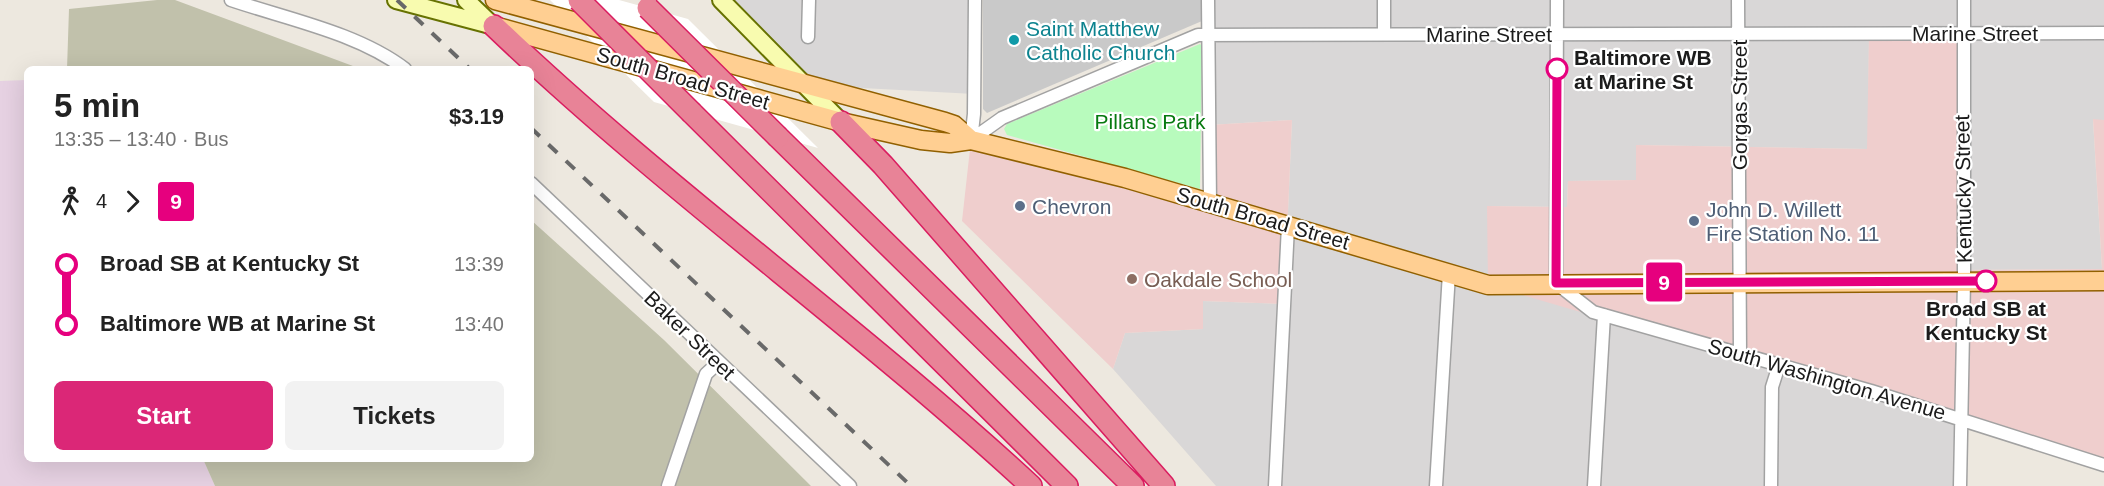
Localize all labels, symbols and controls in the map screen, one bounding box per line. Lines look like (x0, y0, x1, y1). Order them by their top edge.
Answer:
place label: Saint Matthew Catholic Church (1026, 17, 1175, 64)
street label: Marine Street (1912, 22, 2038, 45)
street label: Marine Street (1426, 23, 1552, 46)
marker: Saint Matthew Catholic Church (1007, 33, 1021, 47)
street label: Gorgas Street (1728, 39, 1751, 170)
street label: South Broad Street (594, 42, 772, 114)
place label: Baltimore WB at Marine St (1574, 46, 1712, 93)
marker: Baltimore WB at Marine St (1546, 58, 1568, 80)
text: 5 min (54, 87, 140, 124)
text: $3.19 (449, 104, 504, 129)
park label: Pillans Park (1095, 110, 1206, 133)
street label: Kentucky Street (1950, 115, 1976, 263)
text: 13:35 – 13:40 · Bus (54, 128, 229, 150)
street label: South Broad Street (1174, 182, 1352, 254)
icon: walk (54, 185, 87, 218)
icon: forward (116, 185, 149, 218)
text: 4 (96, 190, 107, 212)
text: 9 (170, 190, 182, 213)
place label: Chevron (1032, 195, 1111, 218)
place label: John D. Willett Fire Station No. 11 (1706, 198, 1880, 245)
marker: Chevron (1013, 199, 1027, 213)
marker: John D. Willett Fire Station No. 11 (1687, 214, 1701, 228)
text: Broad SB at Kentucky St (100, 251, 359, 276)
text: 13:39 (454, 253, 504, 275)
line badge: 9 (1644, 262, 1684, 302)
place label: Oakdale School (1144, 268, 1292, 291)
marker: Broad SB at Kentucky St (1975, 270, 1997, 292)
text: 9 (1658, 271, 1670, 294)
marker: Oakdale School (1125, 272, 1139, 286)
street label: Baker Street (640, 286, 740, 384)
place label: Broad SB at Kentucky St (1925, 297, 2047, 344)
text: Baltimore WB at Marine St (100, 311, 375, 336)
text: 13:40 (454, 313, 504, 335)
street label: South Washington Avenue (1705, 334, 1949, 424)
button: Start (54, 381, 273, 450)
button: Tickets (285, 381, 504, 450)

